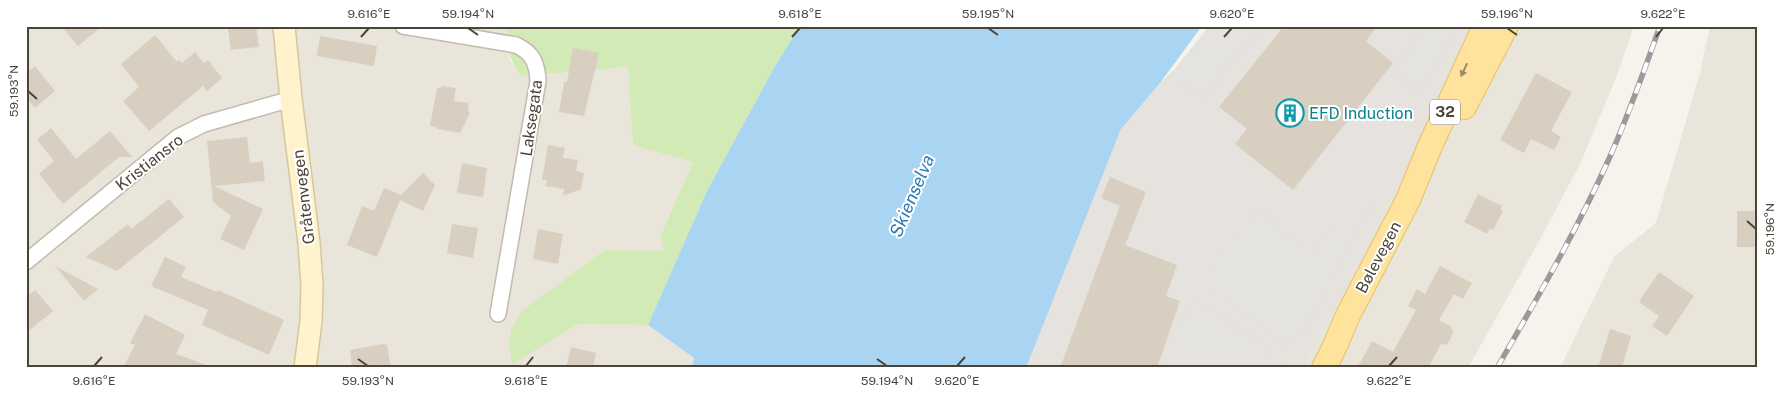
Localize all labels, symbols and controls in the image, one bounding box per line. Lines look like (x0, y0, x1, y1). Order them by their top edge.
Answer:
text: 9.616°E (347, 7, 391, 21)
text: 59.194°N (442, 7, 494, 21)
text: 9.618°E (778, 7, 822, 21)
text: 59.195°N (962, 7, 1014, 21)
text: 9.620°E (1209, 7, 1255, 21)
text: 59.196°N (1481, 7, 1533, 21)
text: 9.622°E (1641, 7, 1685, 21)
one-way arrow (1460, 63, 1468, 77)
text: 59.193°N (7, 65, 21, 117)
street label: Laksegata (517, 79, 546, 158)
building icon: EFD Induction (1275, 98, 1305, 128)
road number: 32 (1430, 100, 1460, 124)
place label: EFD Induction (1309, 104, 1413, 123)
street label: Kristiansro (112, 130, 187, 195)
street label: Gråtenvegen (288, 149, 319, 245)
water label: Skienselva (885, 152, 938, 240)
text: 59.196°N (1763, 203, 1777, 255)
street label: Bølevegen (1352, 218, 1405, 296)
text: 9.616°E (72, 374, 116, 388)
text: 59.193°N (342, 374, 394, 388)
text: 9.618°E (504, 374, 548, 388)
text: 59.194°N (861, 374, 913, 388)
text: 9.620°E (934, 374, 980, 388)
text: 9.622°E (1367, 374, 1411, 388)

